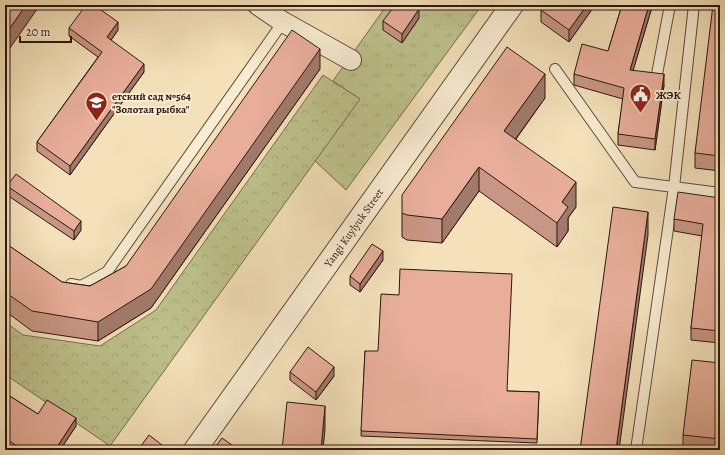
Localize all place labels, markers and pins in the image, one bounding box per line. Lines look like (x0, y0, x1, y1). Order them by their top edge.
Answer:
public building icon: ЖЭК (628, 82, 654, 115)
place label: ЖЭК (656, 88, 681, 103)
school or university icon: етский сад №564 "Золотая рыбка" (84, 89, 110, 122)
place label: етский сад №564 "Золотая рыбка" (112, 89, 191, 117)

